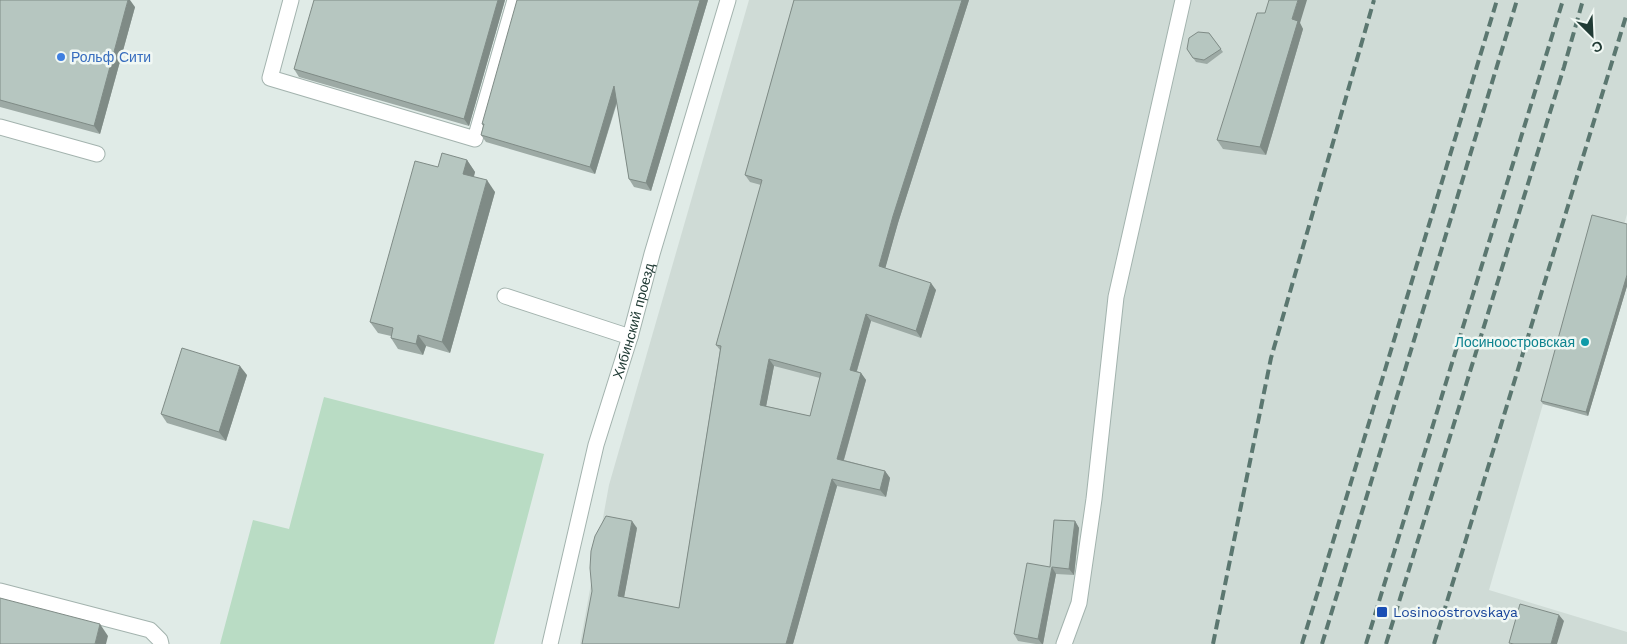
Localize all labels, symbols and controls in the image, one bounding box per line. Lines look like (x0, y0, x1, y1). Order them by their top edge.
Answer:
north arrow (1567, 10, 1617, 60)
text: С (1589, 38, 1605, 56)
place label: Рольф Сити (71, 49, 151, 65)
marker: Рольф Сити (55, 51, 67, 63)
street label: Хибинский проезд (609, 261, 657, 381)
place label: Лосиноостровская (1455, 334, 1575, 350)
marker: Лосиноостровская (1579, 336, 1591, 348)
place label: Losinoostrovskaya (1393, 604, 1518, 620)
marker: Losinoostrovskaya (1375, 605, 1389, 619)

